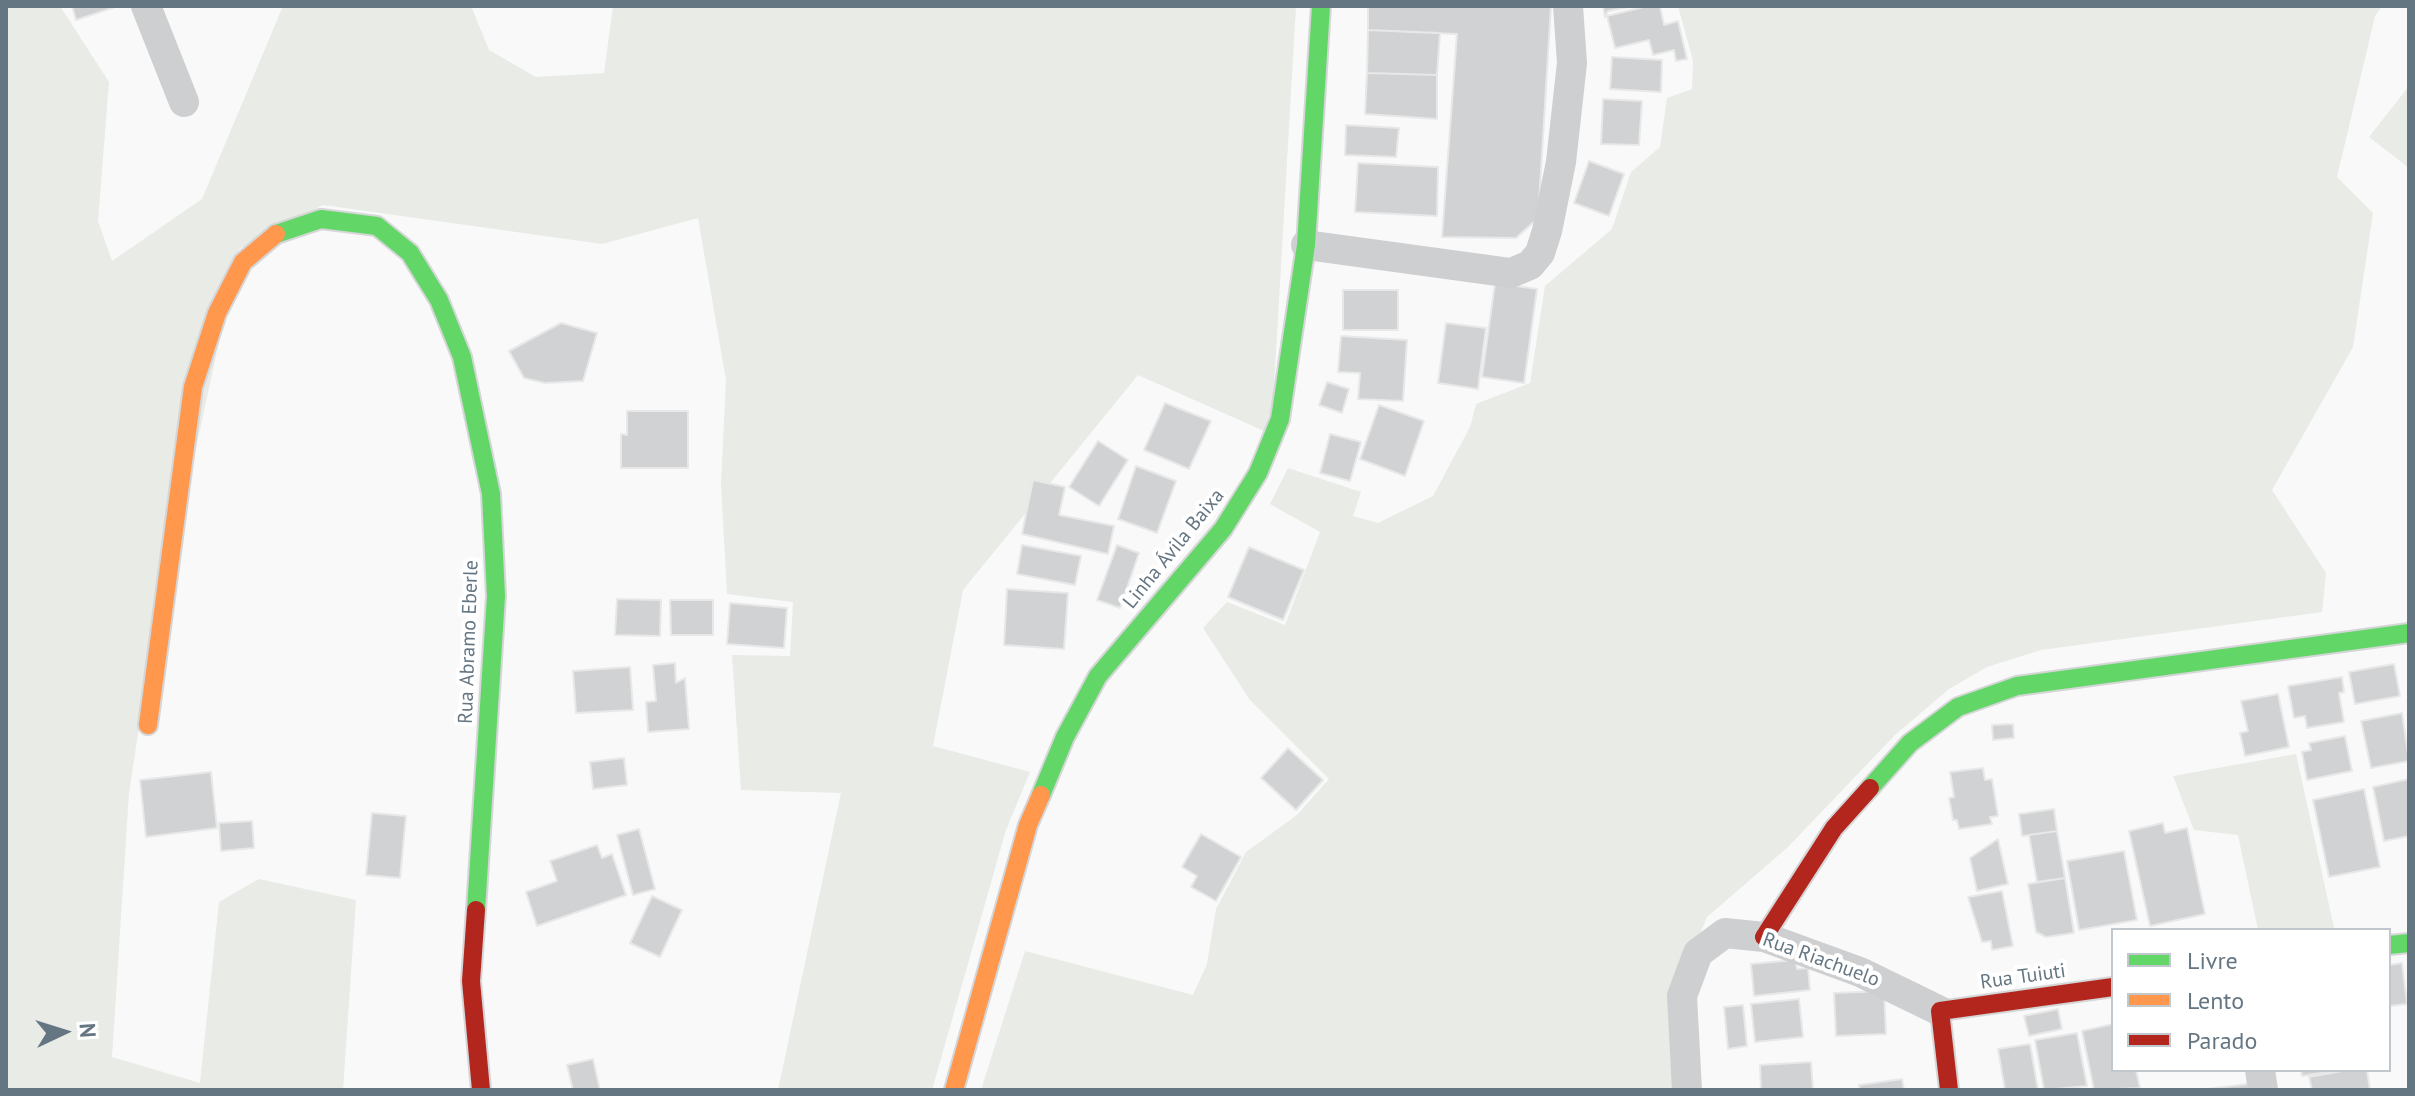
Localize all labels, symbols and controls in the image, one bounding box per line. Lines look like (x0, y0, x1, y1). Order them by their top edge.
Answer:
street label: Linha Ávila Baixa (1118, 484, 1230, 614)
street label: Rua Abramo Eberle (454, 560, 484, 724)
street label: Rua Riachuelo (1759, 928, 1883, 992)
legend (2111, 928, 2391, 1072)
text: Livre (2187, 945, 2238, 976)
street label: Rua Tuiuti (1979, 959, 2067, 995)
text: Lento (2187, 985, 2244, 1016)
north arrow (24, 992, 104, 1072)
text: N (73, 1022, 102, 1039)
text: Parado (2187, 1025, 2257, 1056)

